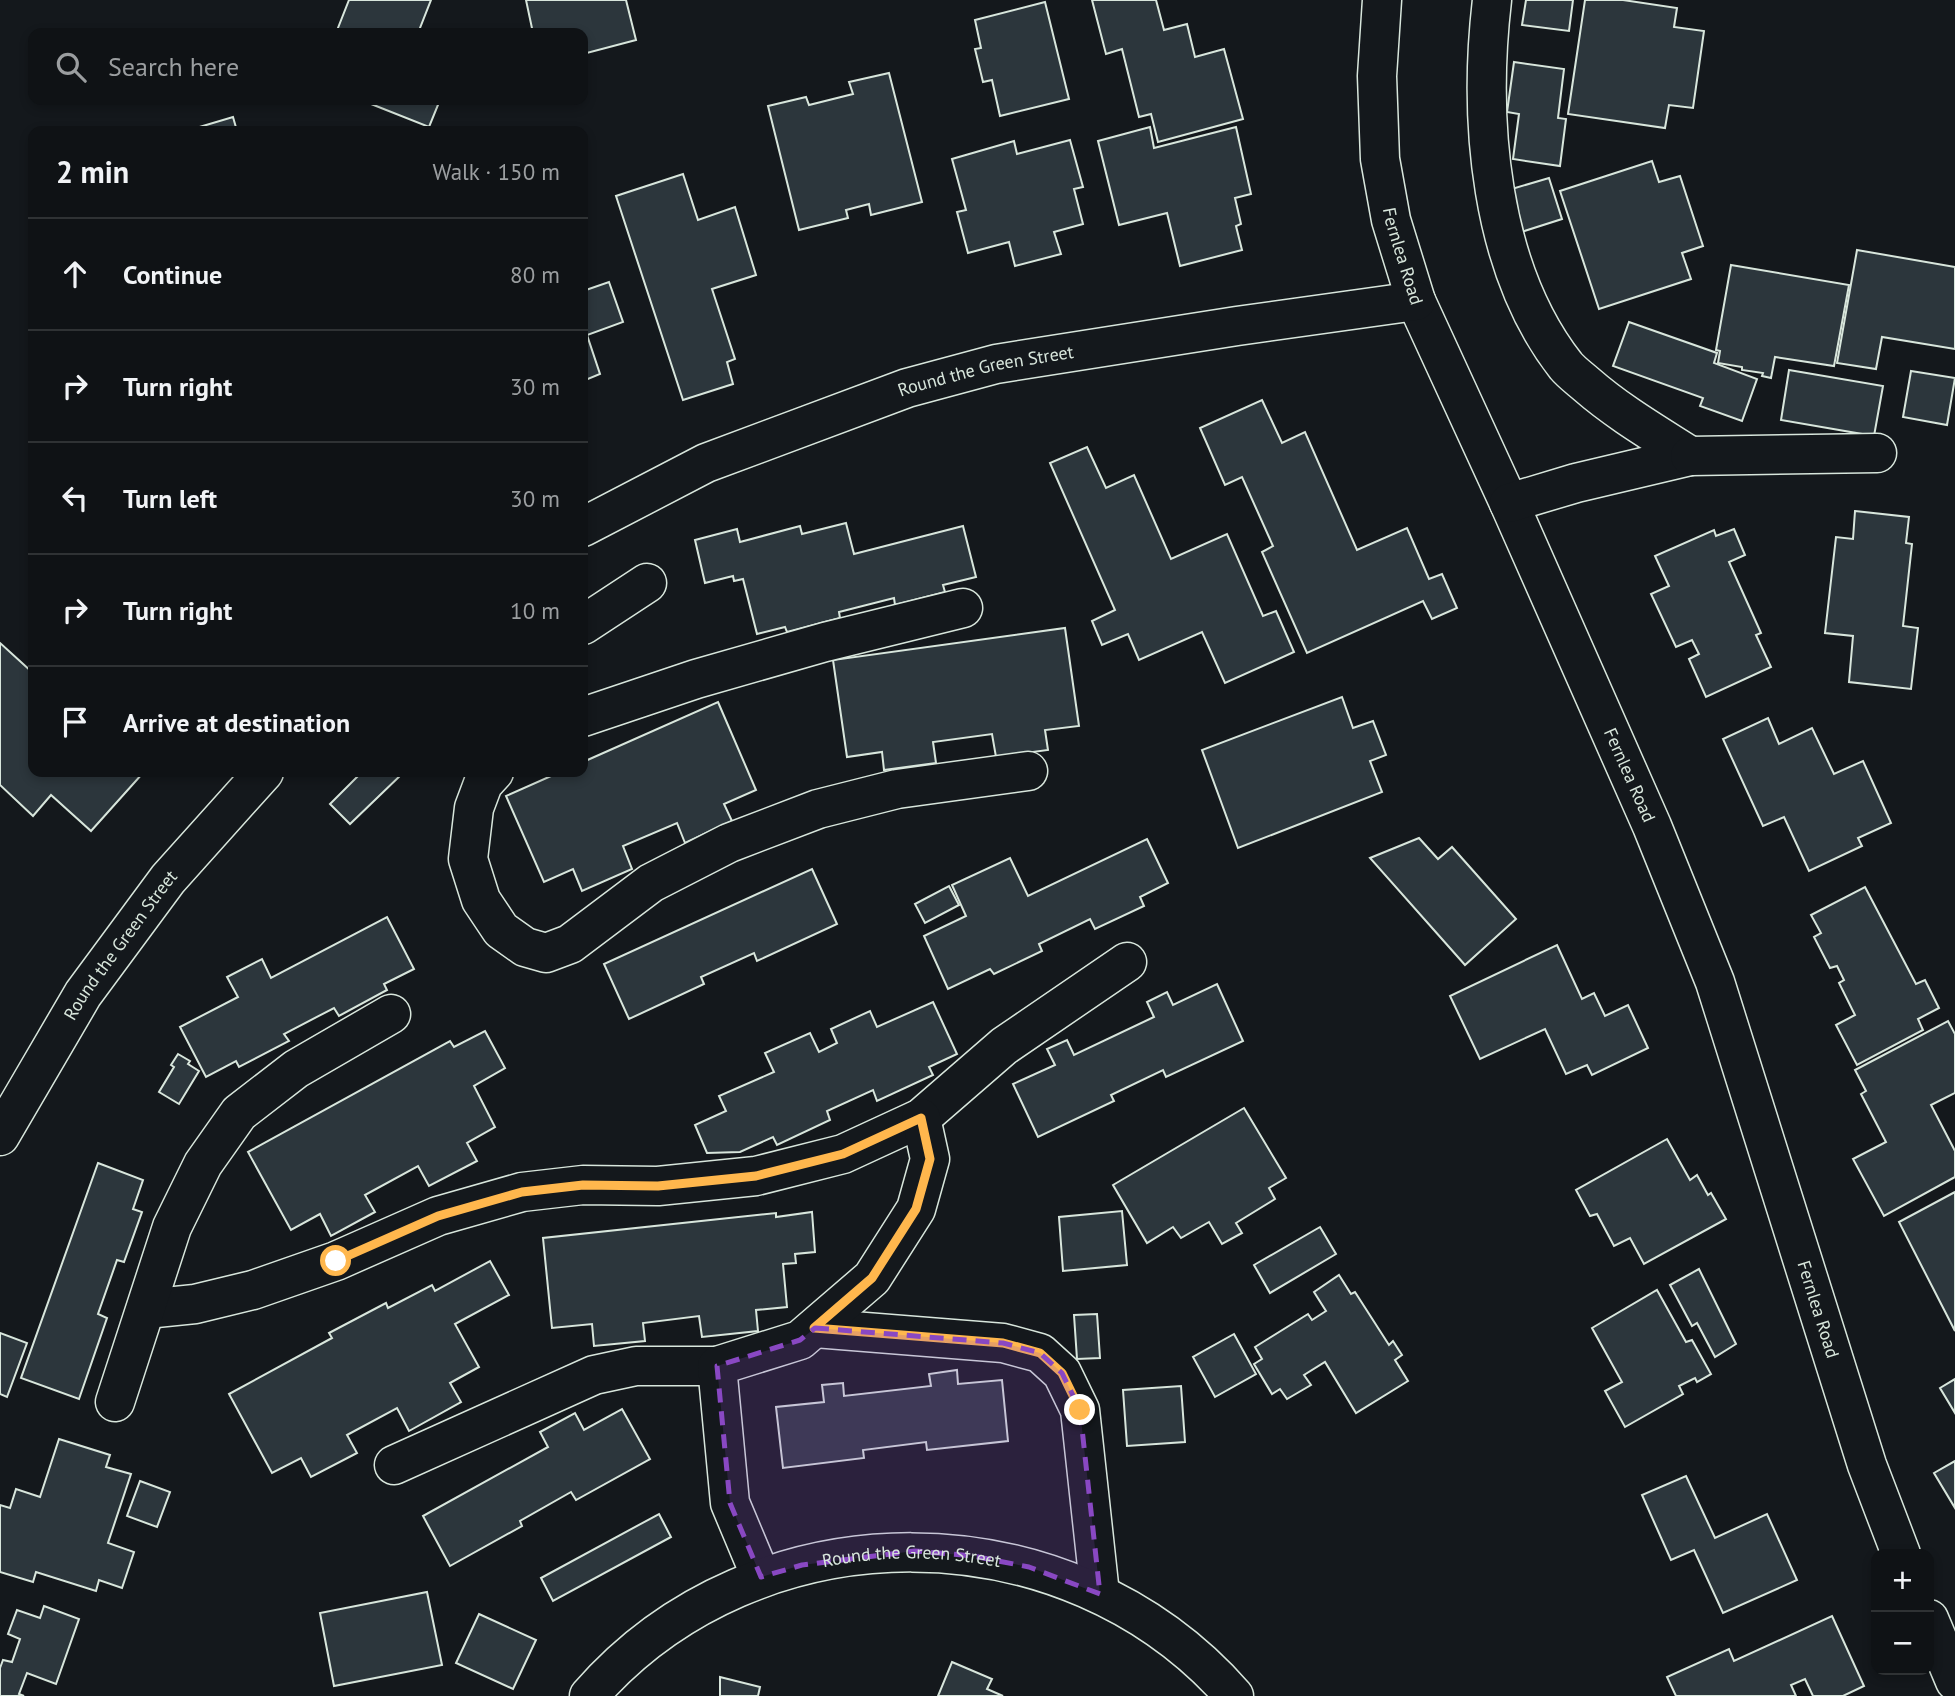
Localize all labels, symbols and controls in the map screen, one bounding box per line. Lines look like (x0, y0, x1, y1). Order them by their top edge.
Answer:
search box (28, 28, 588, 105)
icon: search (52, 48, 90, 86)
text: Search here (108, 50, 239, 83)
text: 2 min (56, 152, 129, 191)
text: Walk · 150 m (433, 157, 560, 186)
street label: Fernlea Road (1378, 205, 1428, 308)
icon: ahead (56, 255, 94, 293)
text: Continue (123, 258, 222, 291)
text: 80 m (510, 260, 560, 289)
street label: Round the Green Street (894, 340, 1075, 401)
icon: right (56, 367, 94, 405)
text: Turn right (123, 370, 232, 403)
text: 30 m (510, 372, 560, 401)
icon: left (56, 479, 94, 517)
text: Turn left (123, 482, 217, 515)
text: 30 m (510, 484, 560, 513)
icon: right (56, 591, 94, 629)
text: Turn right (123, 594, 232, 627)
text: 10 m (510, 596, 560, 625)
icon: arrive (56, 703, 94, 741)
text: Arrive at destination (123, 706, 350, 739)
street label: Fernlea Road (1599, 724, 1661, 826)
street label: Round the Green Street (58, 865, 182, 1024)
route start (320, 1245, 351, 1276)
street label: Fernlea Road (1792, 1258, 1845, 1361)
route end (1064, 1394, 1095, 1425)
street label: Round the Green Street (820, 1540, 1003, 1572)
map controls (1871, 1549, 1934, 1675)
button: + (1871, 1549, 1934, 1612)
button: − (1871, 1612, 1934, 1675)

